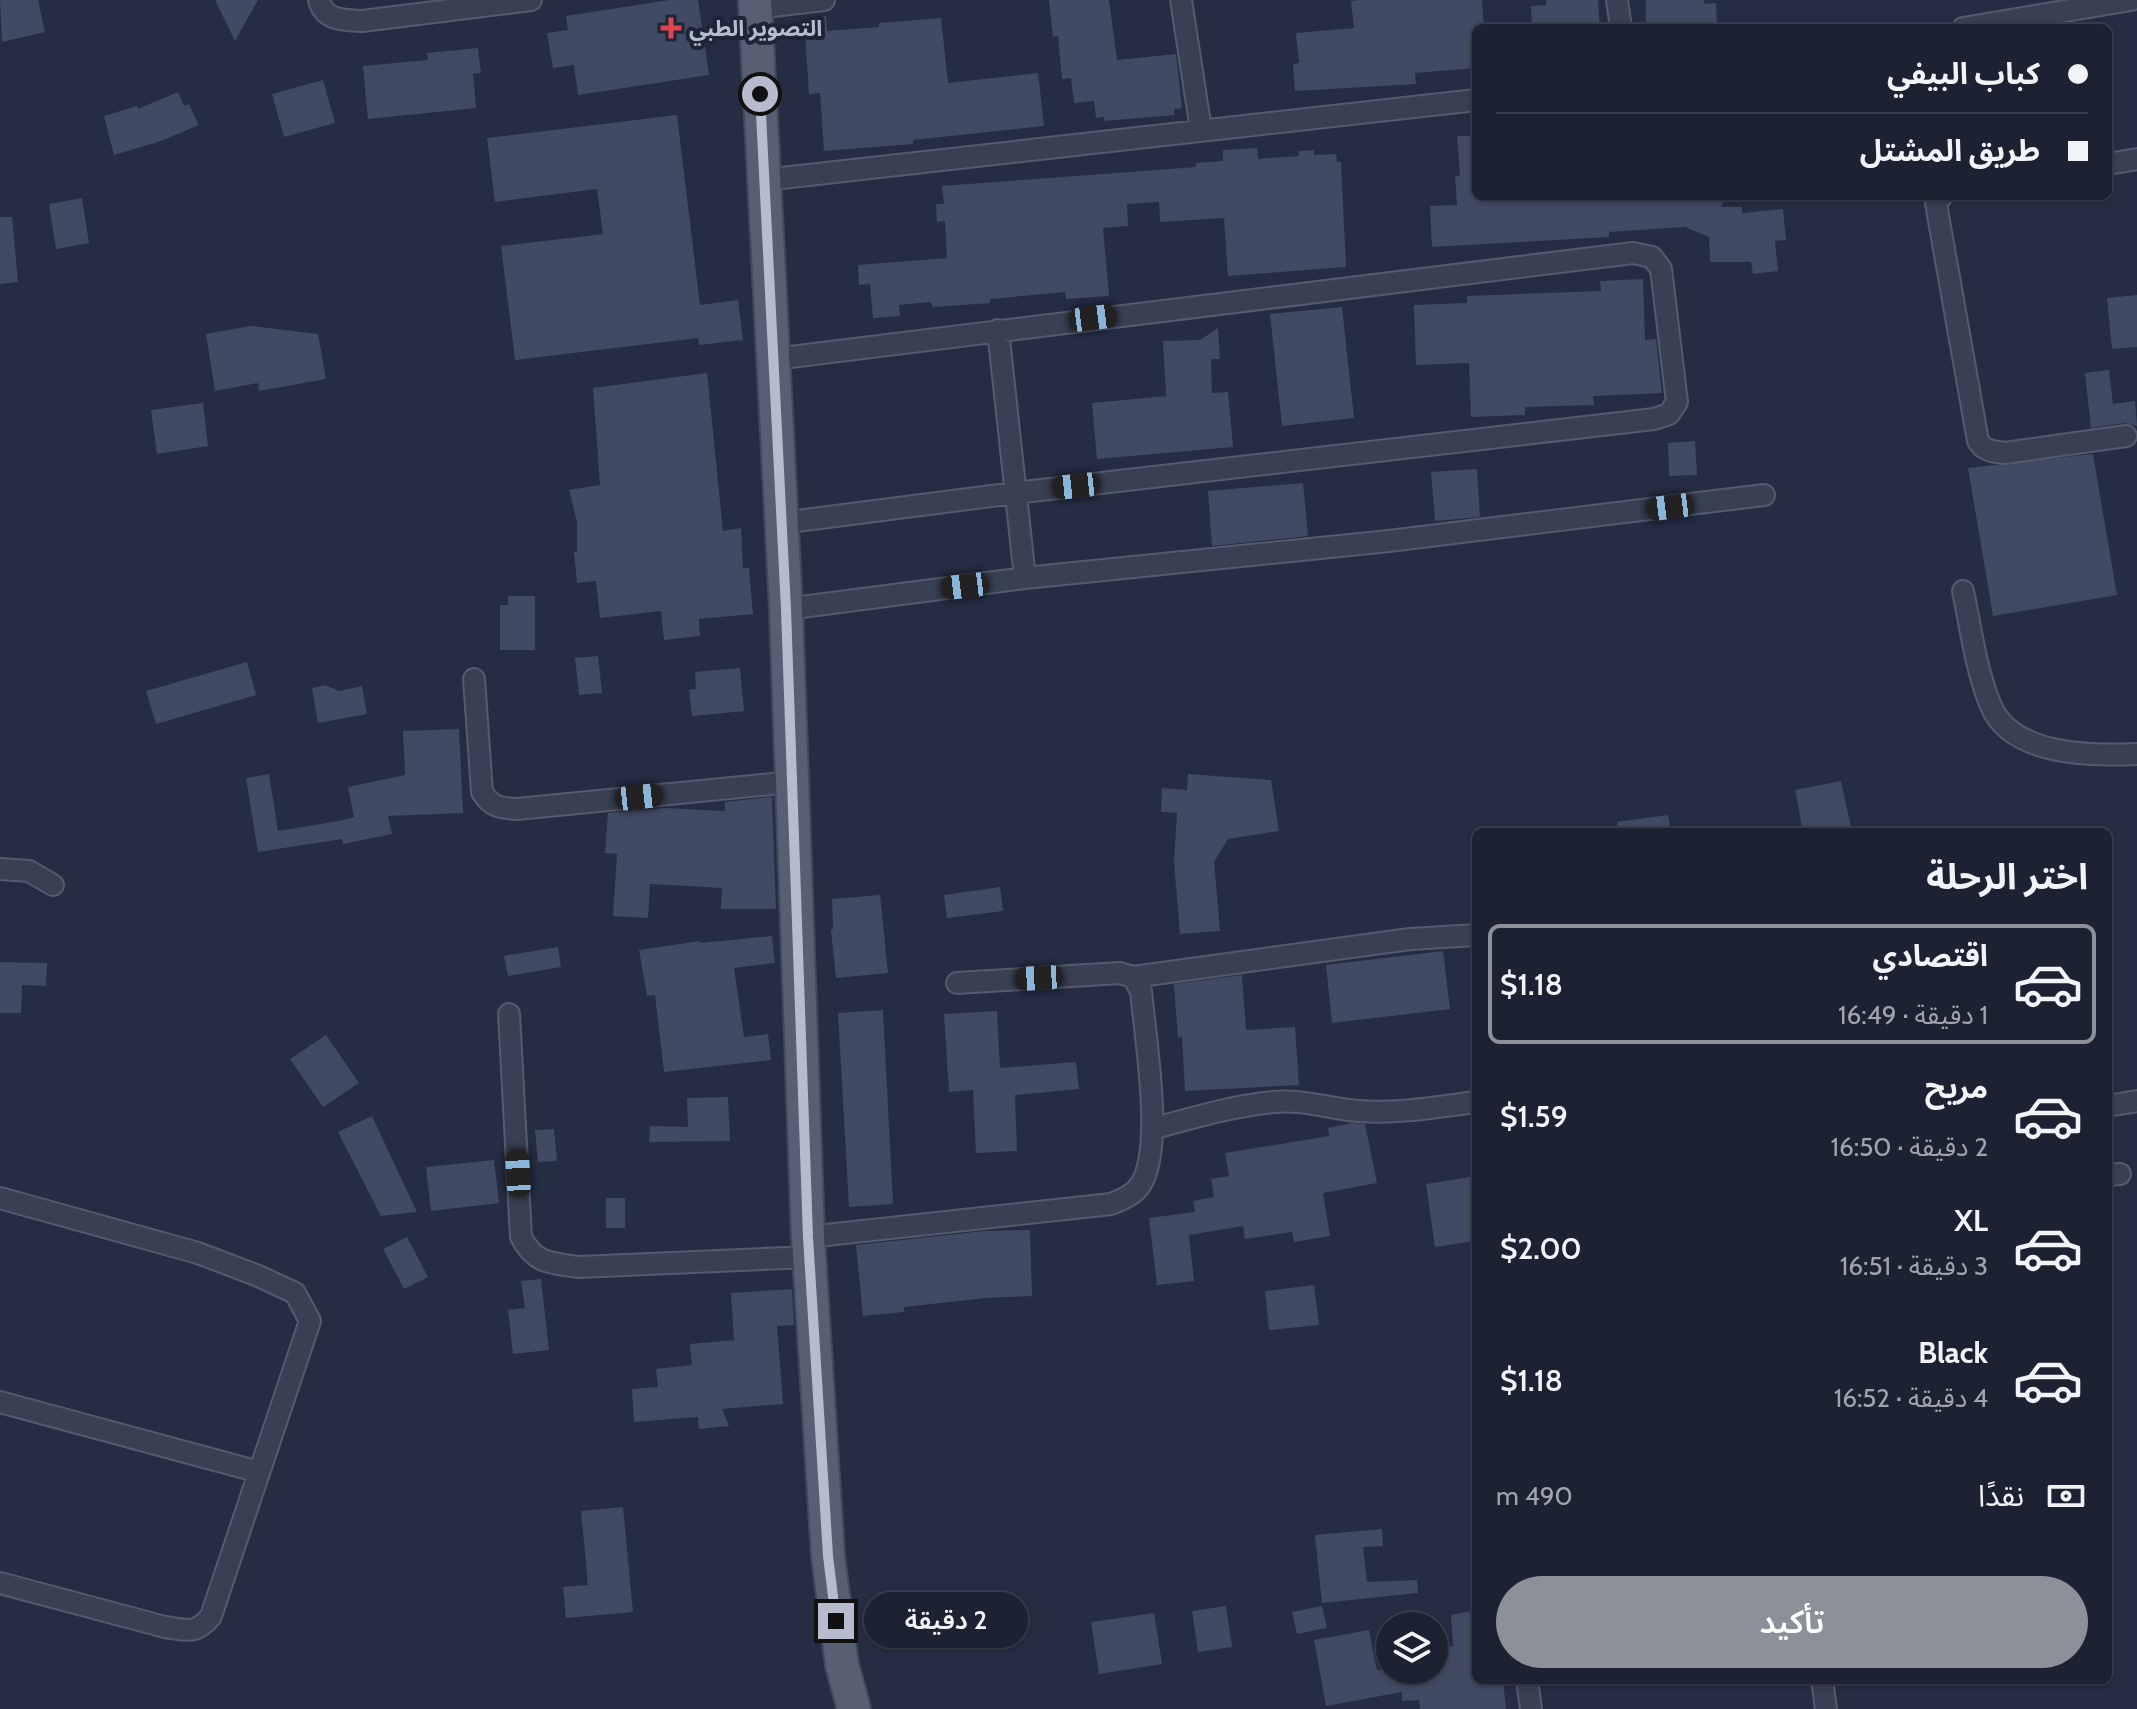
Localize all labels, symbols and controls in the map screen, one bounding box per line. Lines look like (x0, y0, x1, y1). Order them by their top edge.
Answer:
place label: التصوير الطبي (689, 15, 822, 46)
marker: التصوير الطبي (660, 17, 682, 39)
text: كباب البيفي (1887, 55, 2040, 92)
route start (742, 76, 778, 112)
text: طريق المشتل (1860, 132, 2040, 169)
car (1068, 303, 1118, 333)
car (1051, 472, 1101, 500)
car (1645, 492, 1695, 522)
car (940, 571, 990, 601)
car (614, 783, 664, 811)
text: اختر الرحلة (1926, 854, 2088, 898)
text: اقتصادي (1873, 937, 1988, 974)
icon: car (2012, 948, 2084, 1020)
car (1014, 965, 1064, 991)
text: $1.18 (1500, 966, 1563, 1003)
text: 1 دقيقة · 16:49 (1838, 999, 1988, 1031)
text: مريح (1925, 1069, 1988, 1106)
icon: car (2012, 1080, 2084, 1152)
text: $1.59 (1500, 1098, 1568, 1135)
text: 2 دقيقة · 16:50 (1831, 1131, 1988, 1163)
car (505, 1148, 531, 1198)
text: XL (1954, 1202, 1988, 1239)
icon: car (2012, 1212, 2084, 1284)
text: $2.00 (1500, 1230, 1582, 1267)
text: 3 دقيقة · 16:51 (1840, 1250, 1988, 1282)
text: Black (1918, 1334, 1988, 1371)
icon: car (2012, 1344, 2084, 1416)
text: $1.18 (1500, 1362, 1563, 1399)
text: 4 دقيقة · 16:52 (1834, 1382, 1988, 1414)
icon: cash (2044, 1474, 2088, 1518)
text: نقدًا (1978, 1477, 2024, 1514)
text: 490 m (1496, 1480, 1573, 1512)
button: تأكيد (1496, 1576, 2088, 1668)
callout: 2 دقيقة (864, 1593, 1028, 1649)
route end (818, 1603, 854, 1639)
text: 2 دقيقة (905, 1604, 987, 1636)
map controls (1376, 1612, 1448, 1684)
button: layers (1376, 1612, 1448, 1684)

